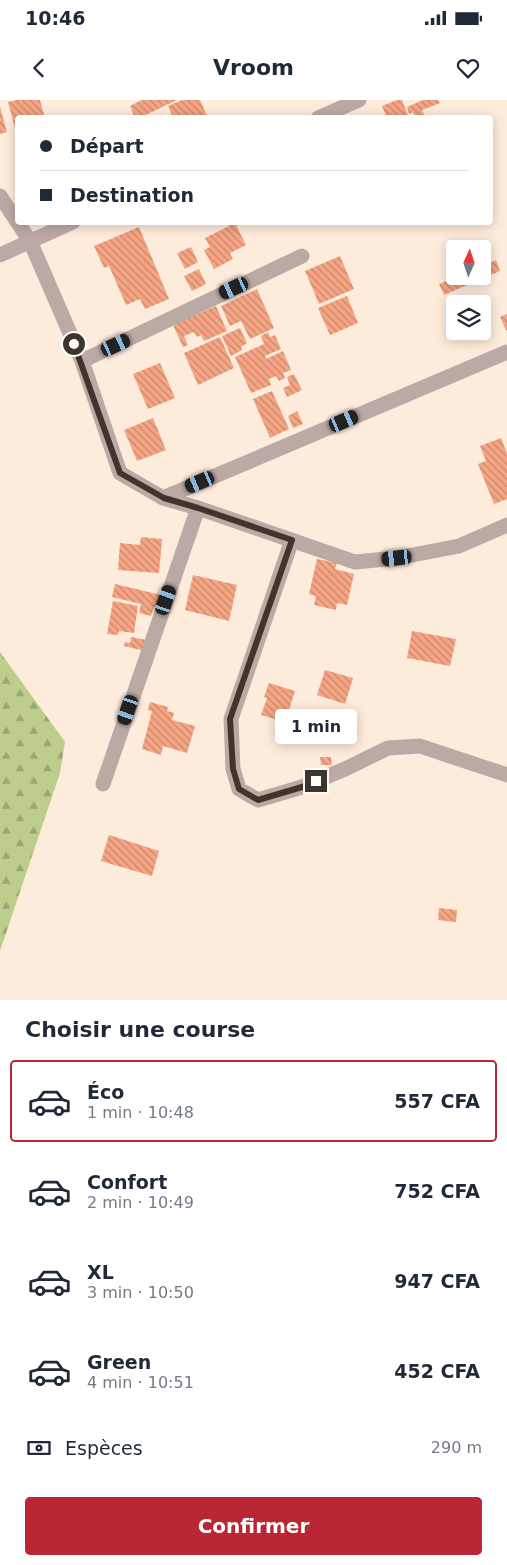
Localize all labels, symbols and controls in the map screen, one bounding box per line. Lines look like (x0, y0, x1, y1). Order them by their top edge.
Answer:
text: 10:46 (25, 7, 85, 29)
icon: back (25, 54, 53, 82)
icon: heart (454, 54, 482, 82)
text: Vroom (213, 55, 294, 80)
text: Départ (70, 135, 144, 157)
text: Destination (70, 184, 194, 206)
north arrow (446, 240, 491, 285)
map controls (446, 240, 491, 340)
car (217, 275, 250, 301)
button: layers (446, 295, 491, 340)
car (99, 332, 132, 358)
route start (63, 333, 85, 355)
car (327, 408, 360, 434)
car (183, 469, 216, 495)
car (381, 549, 412, 567)
car (154, 583, 177, 617)
car (116, 693, 139, 727)
callout: 1 min (275, 708, 357, 744)
text: 1 min (291, 717, 341, 736)
route end (305, 770, 327, 792)
text: Choisir une course (25, 1017, 255, 1042)
icon: car (27, 1079, 72, 1124)
text: Éco (87, 1081, 124, 1103)
text: 557 CFA (394, 1090, 480, 1112)
text: 1 min · 10:48 (87, 1103, 194, 1122)
icon: car (27, 1169, 72, 1214)
text: Confort (87, 1171, 167, 1193)
text: 752 CFA (394, 1180, 480, 1202)
text: 2 min · 10:49 (87, 1193, 194, 1212)
icon: car (27, 1259, 72, 1304)
text: XL (87, 1261, 114, 1283)
text: 947 CFA (394, 1270, 480, 1292)
text: 3 min · 10:50 (87, 1283, 194, 1302)
icon: car (27, 1349, 72, 1394)
text: Green (87, 1351, 151, 1373)
text: 452 CFA (394, 1360, 480, 1382)
text: 4 min · 10:51 (87, 1373, 194, 1392)
icon: cash (25, 1434, 53, 1462)
text: Espèces (65, 1437, 143, 1459)
text: 290 m (431, 1438, 482, 1457)
button: Confirmer (25, 1497, 482, 1555)

